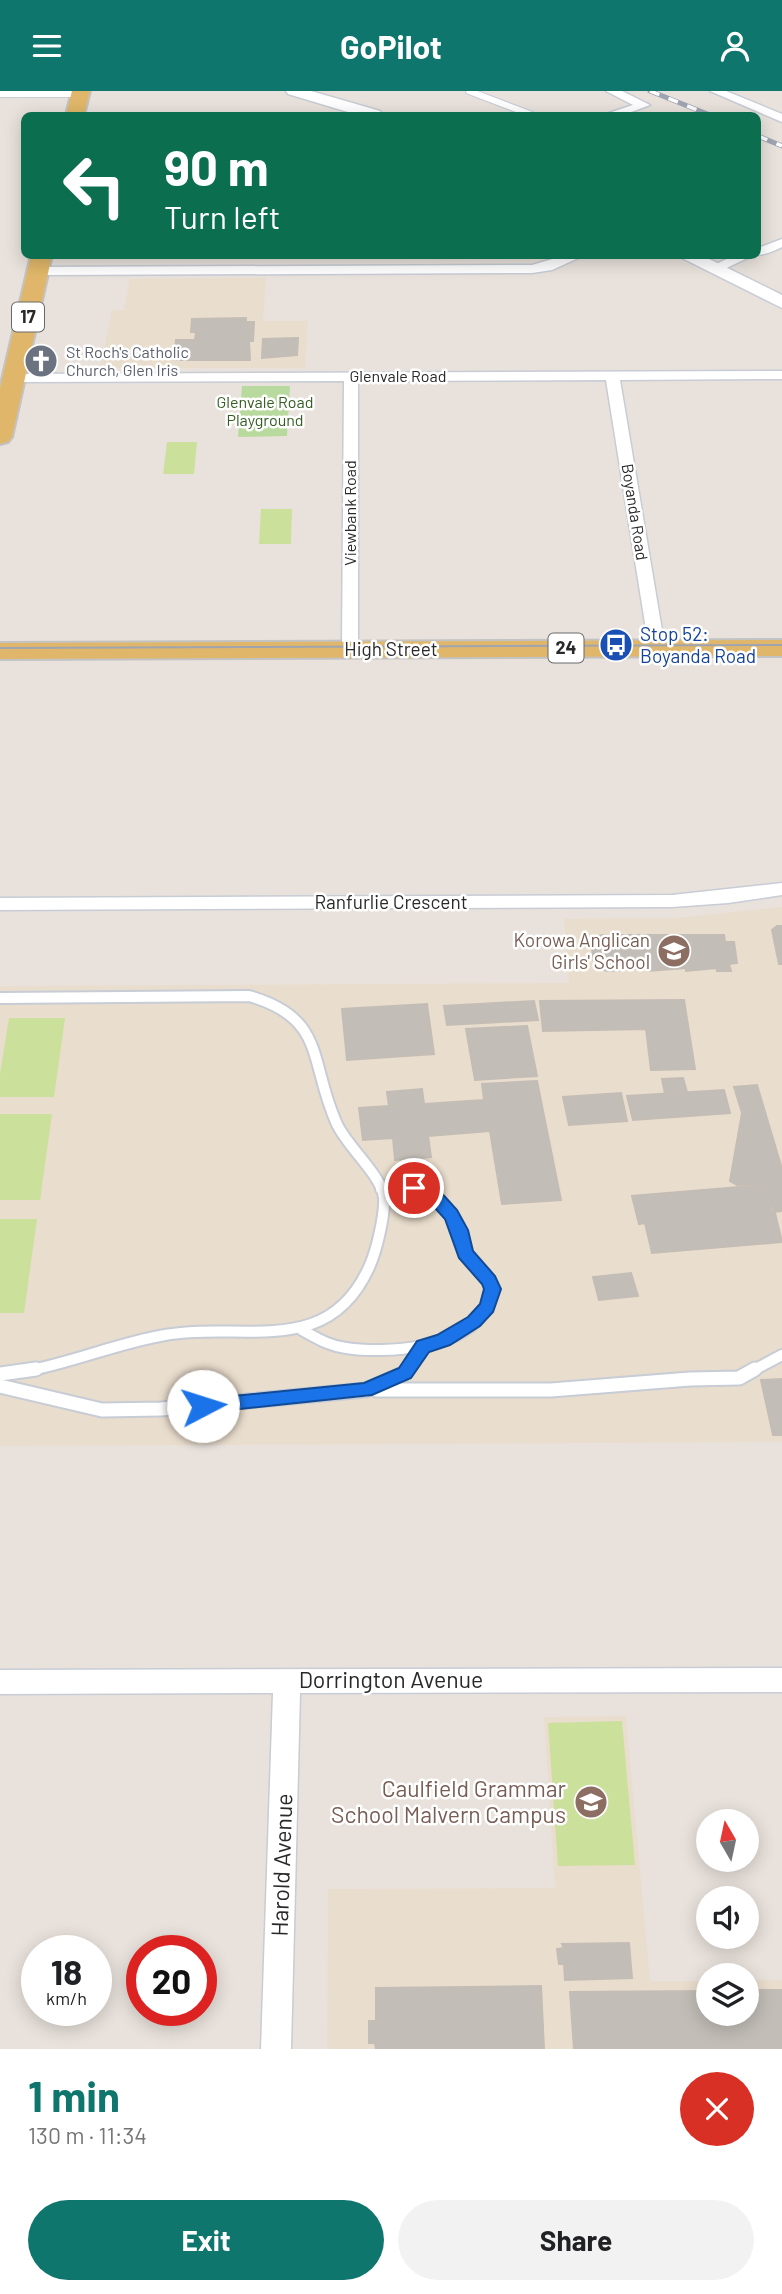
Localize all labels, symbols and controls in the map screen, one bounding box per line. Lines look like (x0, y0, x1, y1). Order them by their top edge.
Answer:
icon: menu (28, 27, 66, 65)
text: GoPilot (340, 27, 442, 65)
icon: person (716, 27, 754, 65)
text: 90 m (164, 137, 269, 196)
icon: left (49, 140, 140, 231)
text: Turn left (164, 197, 281, 235)
road number: 17 (12, 302, 44, 331)
church icon: St Roch's Catholic Church, Glen Iris (22, 342, 60, 380)
place label: St Roch's Catholic Church, Glen Iris (66, 342, 189, 379)
street label: Glenvale Road (350, 366, 446, 385)
park label: Glenvale Road Playground (217, 392, 313, 429)
street label: Viewbank Road (340, 460, 359, 566)
street label: Boyanda Road (618, 462, 653, 562)
place label: Stop 52: Boyanda Road (640, 622, 756, 667)
bus stop icon: Stop 52: Boyanda Road (597, 626, 635, 664)
road number: 24 (548, 633, 584, 663)
street label: High Street (344, 637, 438, 660)
street label: Ranfurlie Crescent (314, 890, 468, 913)
place label: Korowa Anglican Girls' School (514, 928, 650, 973)
school or university icon: Korowa Anglican Girls' School (655, 932, 693, 970)
pin (384, 1158, 444, 1218)
icon: arrive (395, 1169, 433, 1207)
position arrow (166, 1369, 240, 1443)
street label: Dorrington Avenue (299, 1665, 483, 1693)
place label: Caulfield Grammar School Malvern Campus (331, 1774, 567, 1828)
school or university icon: Caulfield Grammar School Malvern Campus (572, 1783, 610, 1821)
street label: Harold Avenue (265, 1793, 297, 1937)
north arrow (696, 1809, 760, 1873)
map controls (696, 1809, 759, 2026)
button: sound (696, 1886, 759, 1949)
speed limit sign: 20 (126, 1935, 217, 2026)
text: 18 (51, 1950, 82, 1992)
button: layers (696, 1963, 759, 2026)
text: km/h (46, 1987, 87, 2009)
text: 1 min (28, 2070, 120, 2120)
button: close (680, 2072, 754, 2146)
text: 130 m · 11:34 (28, 2121, 147, 2149)
button: Exit (28, 2200, 384, 2280)
button: Share (398, 2200, 754, 2280)

